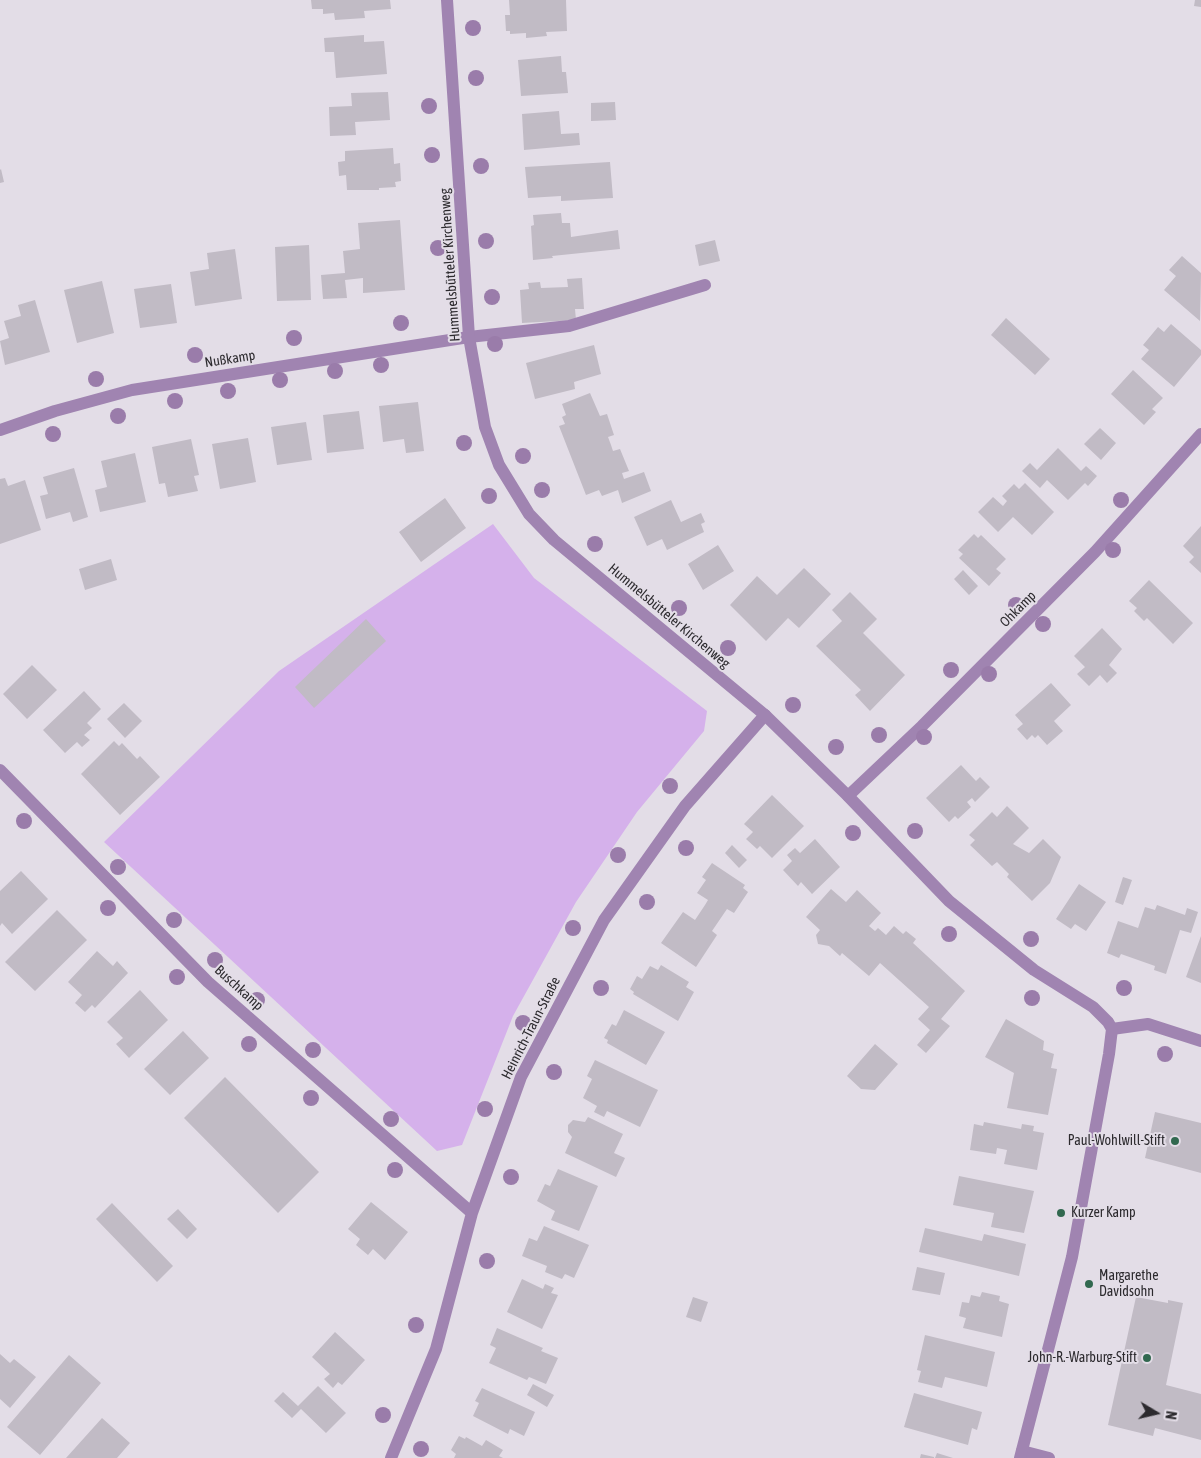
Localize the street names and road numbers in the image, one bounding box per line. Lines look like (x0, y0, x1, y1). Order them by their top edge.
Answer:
street label: Hummelsbütteler Kirchenweg (436, 188, 464, 342)
street label: Nußkamp (204, 347, 256, 371)
street label: Hummelsbütteler Kirchenweg (605, 560, 733, 672)
street label: Ohkamp (996, 587, 1040, 631)
street label: Buschkamp (211, 962, 267, 1014)
street label: Heinrich-Traun-Straße (498, 974, 564, 1082)

